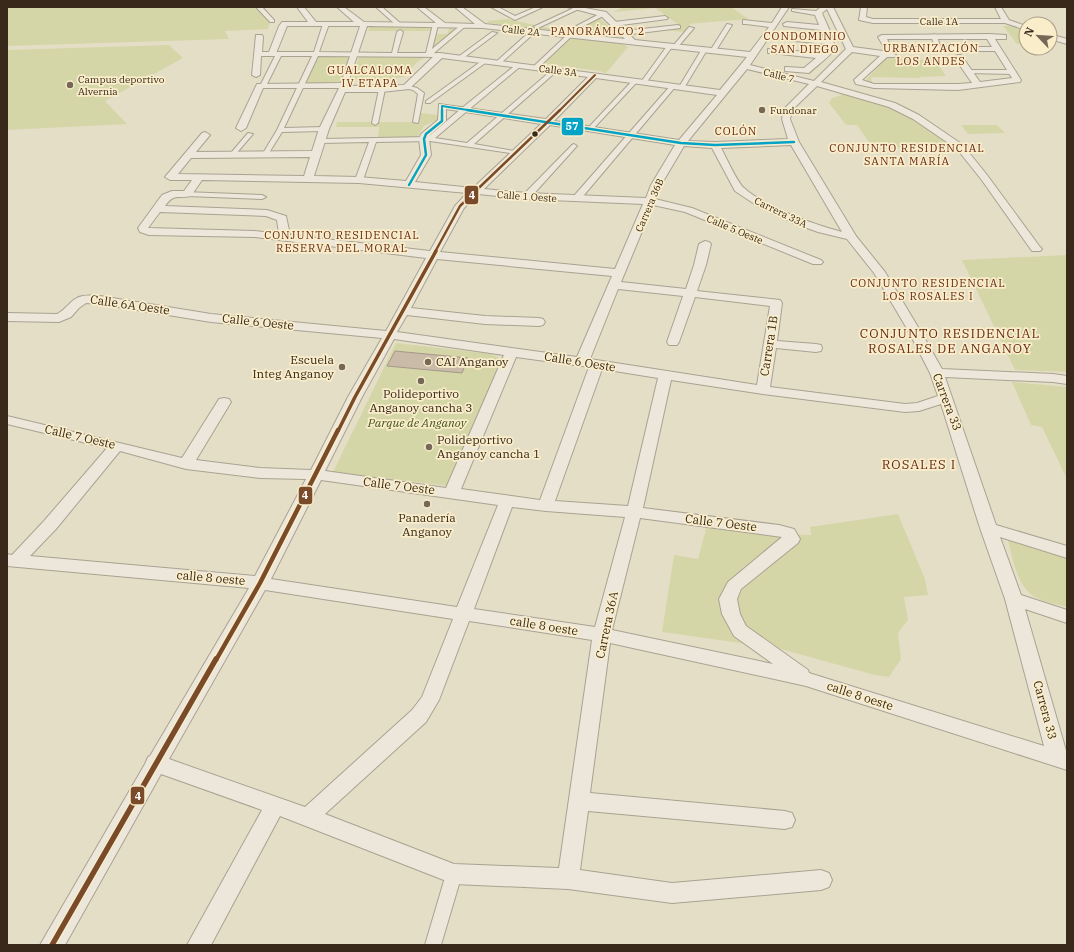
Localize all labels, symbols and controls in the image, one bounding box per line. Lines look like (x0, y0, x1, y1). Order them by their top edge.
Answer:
street label: Calle 1A (920, 15, 958, 28)
north arrow (1018, 16, 1058, 56)
street label: Calle 2A (501, 22, 541, 39)
district label: PANORÁMICO 2 (551, 24, 645, 38)
text: N (1021, 25, 1037, 39)
district label: CONDOMINIO SAN DIEGO (764, 29, 846, 56)
district label: URBANIZACIÓN LOS ANDES (883, 41, 979, 68)
street label: Calle 3A (538, 62, 578, 79)
district label: GUALCALOMA IV ETAPA (327, 63, 413, 90)
street label: Calle 7 (762, 65, 796, 86)
place label: Campus deportivo Alvernia (78, 73, 165, 98)
marker: Campus deportivo Alvernia (65, 80, 75, 90)
place label: Fundonar (770, 104, 817, 117)
marker: Fundonar (757, 105, 767, 115)
line badge: 57 (561, 117, 584, 136)
text: 57 (565, 119, 579, 133)
district label: COLÓN (715, 124, 757, 138)
unlabelled marker (530, 129, 540, 139)
district label: CONJUNTO RESIDENCIAL SANTA MARÍA (829, 141, 985, 168)
street label: Carrera 36B (632, 176, 667, 234)
line badge: 4 (464, 185, 479, 205)
text: 4 (469, 188, 476, 202)
street label: Calle 1 Oeste (497, 188, 557, 205)
street label: Carrera 33A (752, 194, 809, 231)
street label: Calle 5 Oeste (705, 212, 765, 247)
district label: CONJUNTO RESIDENCIAL RESERVA DEL MORAL (264, 228, 420, 255)
district label: CONJUNTO RESIDENCIAL LOS ROSALES I (850, 276, 1006, 303)
street label: Calle 6A Oeste (89, 291, 171, 318)
street label: Calle 6 Oeste (221, 310, 295, 333)
street label: Carrera 1B (756, 315, 781, 377)
district label: CONJUNTO RESIDENCIAL ROSALES DE ANGANOY (860, 325, 1040, 357)
street label: Calle 6 Oeste (543, 348, 617, 375)
place label: Escuela Integ Anganoy (252, 352, 335, 381)
place label: CAI Anganoy (436, 354, 509, 369)
marker: CAI Anganoy (423, 357, 433, 367)
marker: Escuela Integ Anganoy (337, 362, 347, 372)
street label: Carrera 33 (930, 371, 965, 433)
marker: Polideportivo Anganoy cancha 3 (416, 376, 426, 386)
place label: Polideportivo Anganoy cancha 3 (369, 386, 473, 415)
park label: Parque de Anganoy (367, 415, 468, 430)
street label: Calle 7 Oeste (43, 421, 117, 452)
place label: Polideportivo Anganoy cancha 1 (437, 432, 540, 461)
marker: Polideportivo Anganoy cancha 1 (424, 442, 434, 452)
district label: ROSALES I (882, 456, 956, 473)
street label: Calle 7 Oeste (362, 474, 436, 497)
line badge: 4 (298, 486, 313, 505)
text: 4 (302, 488, 309, 502)
marker: Panadería Anganoy (422, 499, 432, 509)
place label: Panadería Anganoy (398, 510, 456, 539)
street label: Calle 7 Oeste (684, 511, 758, 534)
street label: calle 8 oeste (176, 567, 246, 588)
street label: Carrera 36A (592, 589, 621, 660)
street label: calle 8 oeste (509, 613, 579, 638)
street label: calle 8 oeste (825, 678, 895, 713)
street label: Carrera 33 (1030, 679, 1061, 741)
line badge: 4 (130, 786, 145, 805)
text: 4 (135, 789, 142, 803)

